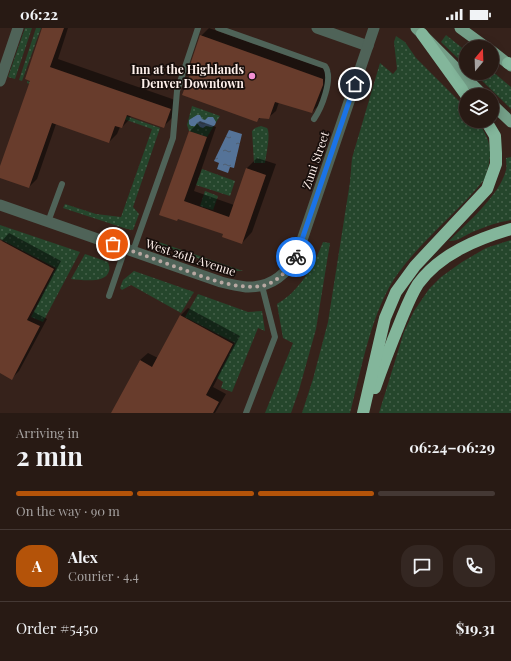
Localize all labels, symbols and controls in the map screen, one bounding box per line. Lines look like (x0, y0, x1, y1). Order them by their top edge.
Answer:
text: 06:22 (20, 4, 58, 24)
north arrow (459, 40, 499, 80)
map controls (459, 40, 499, 128)
place label: Inn at the Highlands Denver Downtown (131, 61, 245, 91)
pin (338, 67, 372, 101)
marker: Inn at the Highlands Denver Downtown (247, 71, 257, 81)
icon: home (344, 73, 366, 95)
button: layers (459, 88, 499, 128)
street label: Zuni Street (298, 128, 333, 191)
pin (96, 227, 130, 261)
icon: bag (102, 233, 124, 255)
street label: West 26th Avenue (143, 235, 238, 279)
courier (276, 237, 316, 277)
icon: bike (285, 246, 307, 268)
text: Arriving in (16, 424, 79, 441)
text: 06:24–06:29 (409, 437, 495, 457)
text: 2 min (16, 438, 83, 473)
text: On the way · 90 m (16, 502, 120, 519)
button: chat (401, 545, 443, 587)
button: phone (453, 545, 495, 587)
text: Alex (68, 547, 98, 567)
text: A (32, 556, 42, 576)
text: Courier · 4.4 (68, 567, 139, 584)
text: Order #5450 (16, 618, 98, 638)
text: $19.31 (456, 618, 495, 638)

